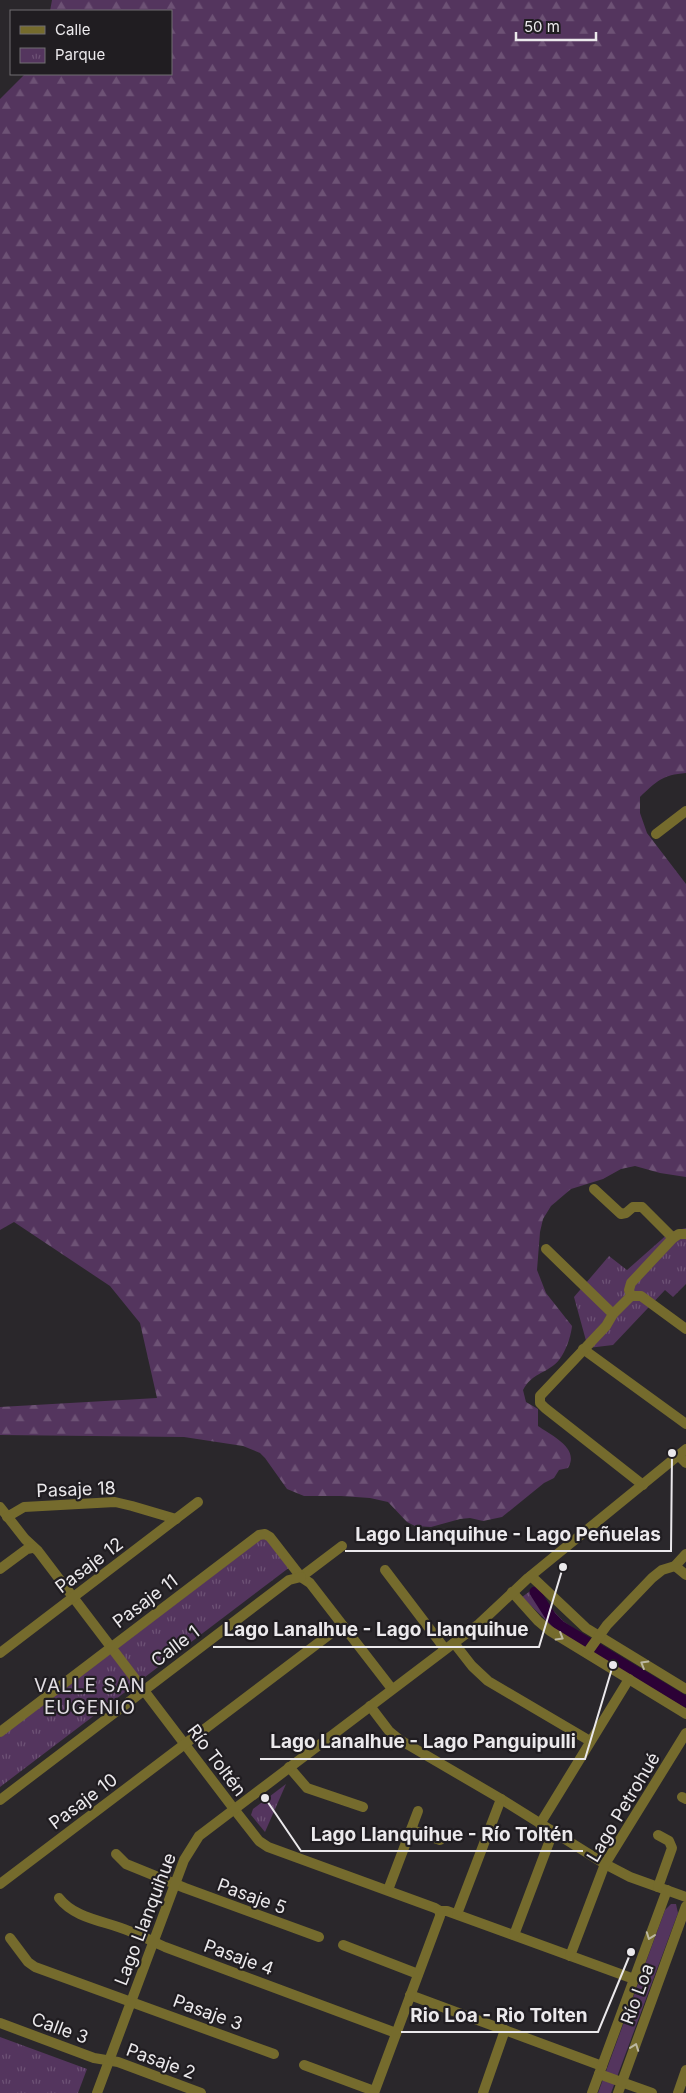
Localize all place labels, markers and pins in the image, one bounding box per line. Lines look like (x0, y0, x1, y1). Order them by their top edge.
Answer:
callout: Lago Llanquihue - Lago Peñuelas (345, 1517, 671, 1551)
callout: Lago Lanalhue - Lago Llanquihue (213, 1613, 539, 1647)
callout: Lago Lanalhue - Lago Panguipulli (260, 1725, 585, 1759)
callout: Lago Llanquihue - Río Toltén (301, 1817, 583, 1851)
callout: Rio Loa - Rio Tolten (401, 1998, 598, 2032)

